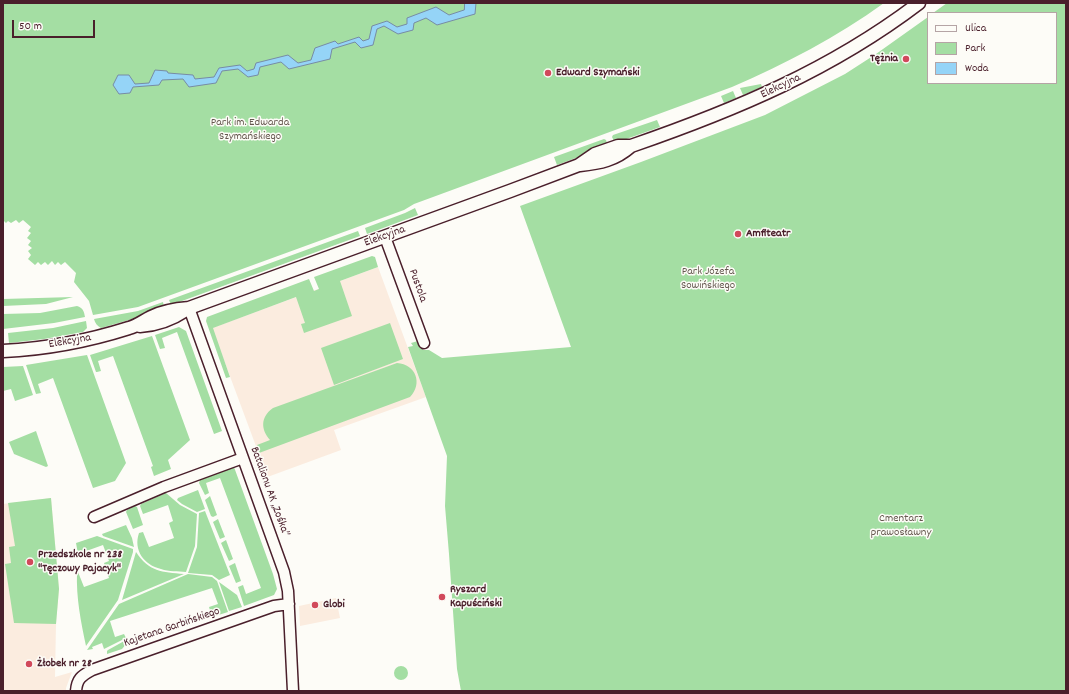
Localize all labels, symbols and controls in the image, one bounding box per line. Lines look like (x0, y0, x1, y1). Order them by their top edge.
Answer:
scale bar (14, 12, 97, 38)
legend (927, 12, 1057, 84)
text: 50 m (19, 18, 42, 35)
text: Ulica (965, 20, 986, 37)
text: Park (965, 40, 985, 57)
place label: Tężnia (870, 52, 898, 66)
marker: Tężnia (901, 54, 911, 64)
text: Woda (965, 60, 988, 77)
place label: Edward Szymański (556, 66, 640, 80)
marker: Edward Szymański (543, 68, 553, 78)
street label: Elekcyjna (759, 71, 803, 103)
park label: Park im. Edwarda Szymańskiego (211, 116, 289, 144)
street label: Elekcyjna (363, 223, 407, 251)
place label: Amfiteatr (746, 227, 791, 241)
marker: Amfiteatr (733, 229, 743, 239)
park label: Park Józefa Sowińskiego (681, 265, 735, 293)
street label: Pustola (404, 268, 430, 304)
street label: Elekcyjna (48, 331, 92, 353)
street label: Batalionu AK „Zośka” (246, 445, 292, 539)
park label: Cmentarz prawosławny (871, 512, 931, 540)
place label: Przedszkole nr 238 "Tęczowy Pajacyk" (38, 548, 122, 576)
marker: Przedszkole nr 238 "Tęczowy Pajacyk" (25, 557, 35, 567)
place label: Ryszard Kapuściński (450, 583, 502, 611)
marker: Ryszard Kapuściński (437, 592, 447, 602)
place label: Globi (323, 598, 345, 612)
marker: Globi (310, 600, 320, 610)
street label: Kajetana Garbińskiego (122, 605, 222, 651)
place label: Żłobek nr 28 (37, 657, 92, 671)
marker: Żłobek nr 28 (24, 659, 34, 669)

